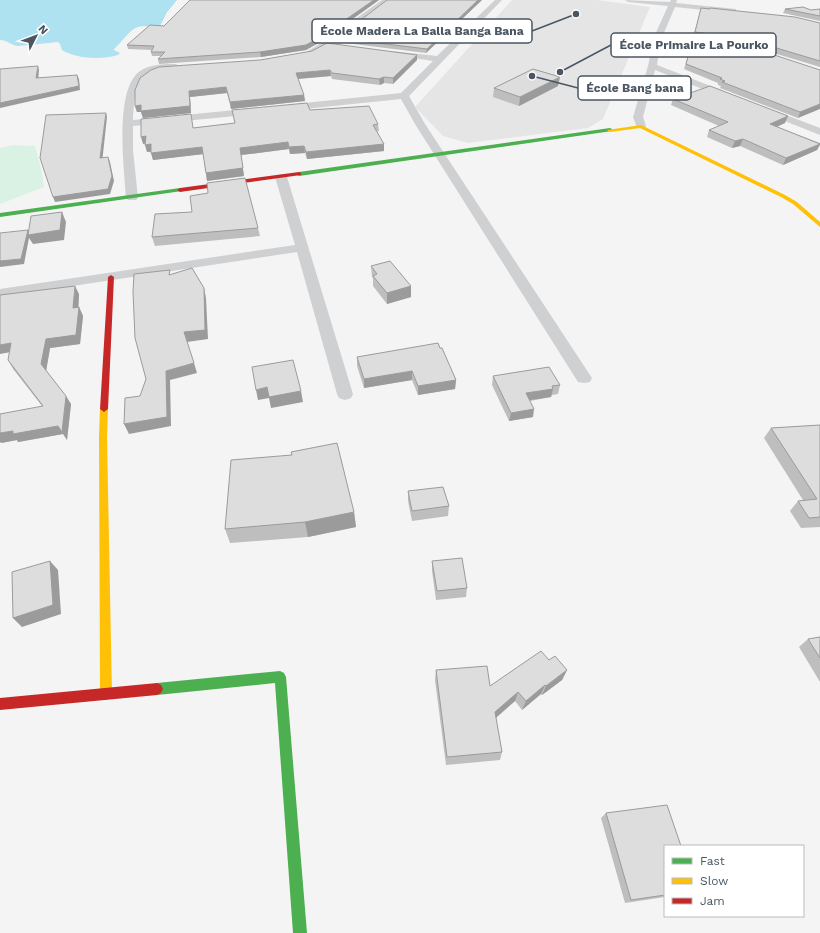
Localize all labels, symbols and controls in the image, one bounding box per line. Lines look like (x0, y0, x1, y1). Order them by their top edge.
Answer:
north arrow (16, 16, 56, 56)
callout: École Madera La Balla Banga Bana (312, 19, 532, 43)
text: N (36, 22, 51, 37)
text: École Madera La Balla Banga Bana (320, 24, 524, 38)
callout: École Primaire La Pourko (611, 33, 776, 57)
text: École Primaire La Pourko (619, 38, 769, 52)
callout: École Bang bana (578, 76, 691, 100)
text: École Bang bana (586, 81, 684, 95)
legend (664, 845, 804, 917)
text: Fast (700, 854, 725, 868)
text: Slow (700, 874, 728, 888)
text: Jam (700, 894, 725, 908)

